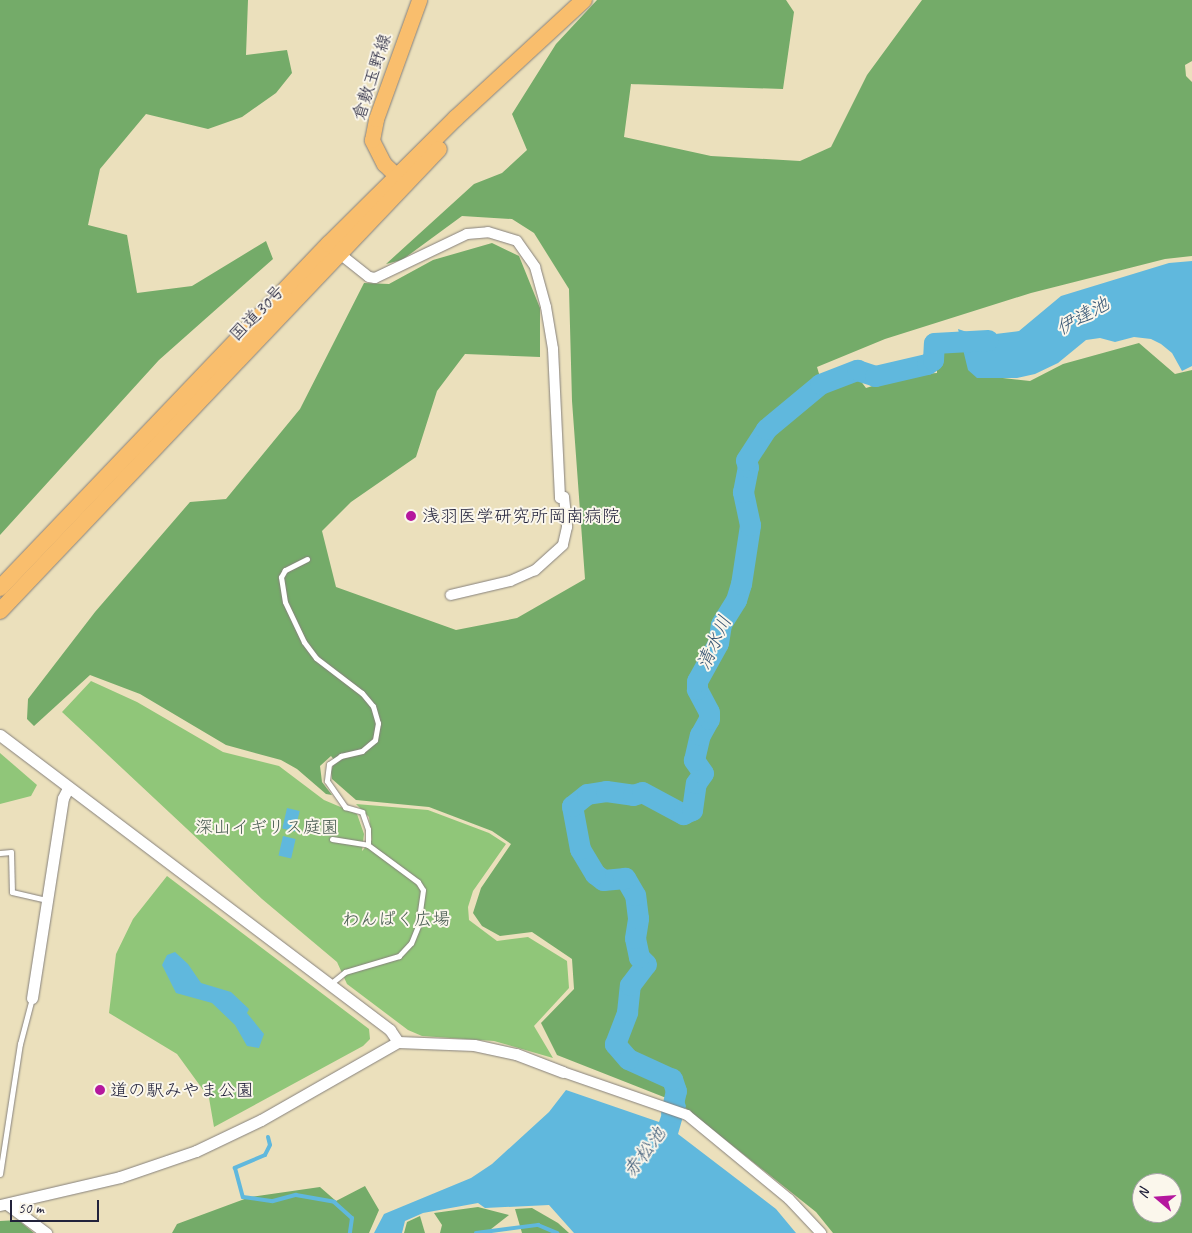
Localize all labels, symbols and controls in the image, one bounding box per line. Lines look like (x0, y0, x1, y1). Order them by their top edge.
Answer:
street label: 倉敷玉野線 (348, 31, 396, 123)
street label: 国道30号 (225, 280, 289, 346)
water label: 伊達池 (1053, 293, 1113, 341)
place label: 浅羽医学研究所岡南病院 (422, 505, 620, 527)
marker: 浅羽医学研究所岡南病院 (404, 509, 418, 523)
water label: 清水川 (693, 612, 737, 674)
park label: 深山イギリス庭園 (195, 816, 339, 838)
park label: わんぱく広場 (342, 908, 450, 930)
place label: 道の駅みやま公園 (110, 1079, 254, 1101)
marker: 道の駅みやま公園 (94, 1084, 106, 1096)
water label: 赤松池 (619, 1123, 671, 1183)
north arrow (1132, 1173, 1182, 1223)
text: N (1134, 1187, 1153, 1200)
scale bar (12, 1190, 101, 1222)
text: 50 m (18, 1199, 44, 1218)

